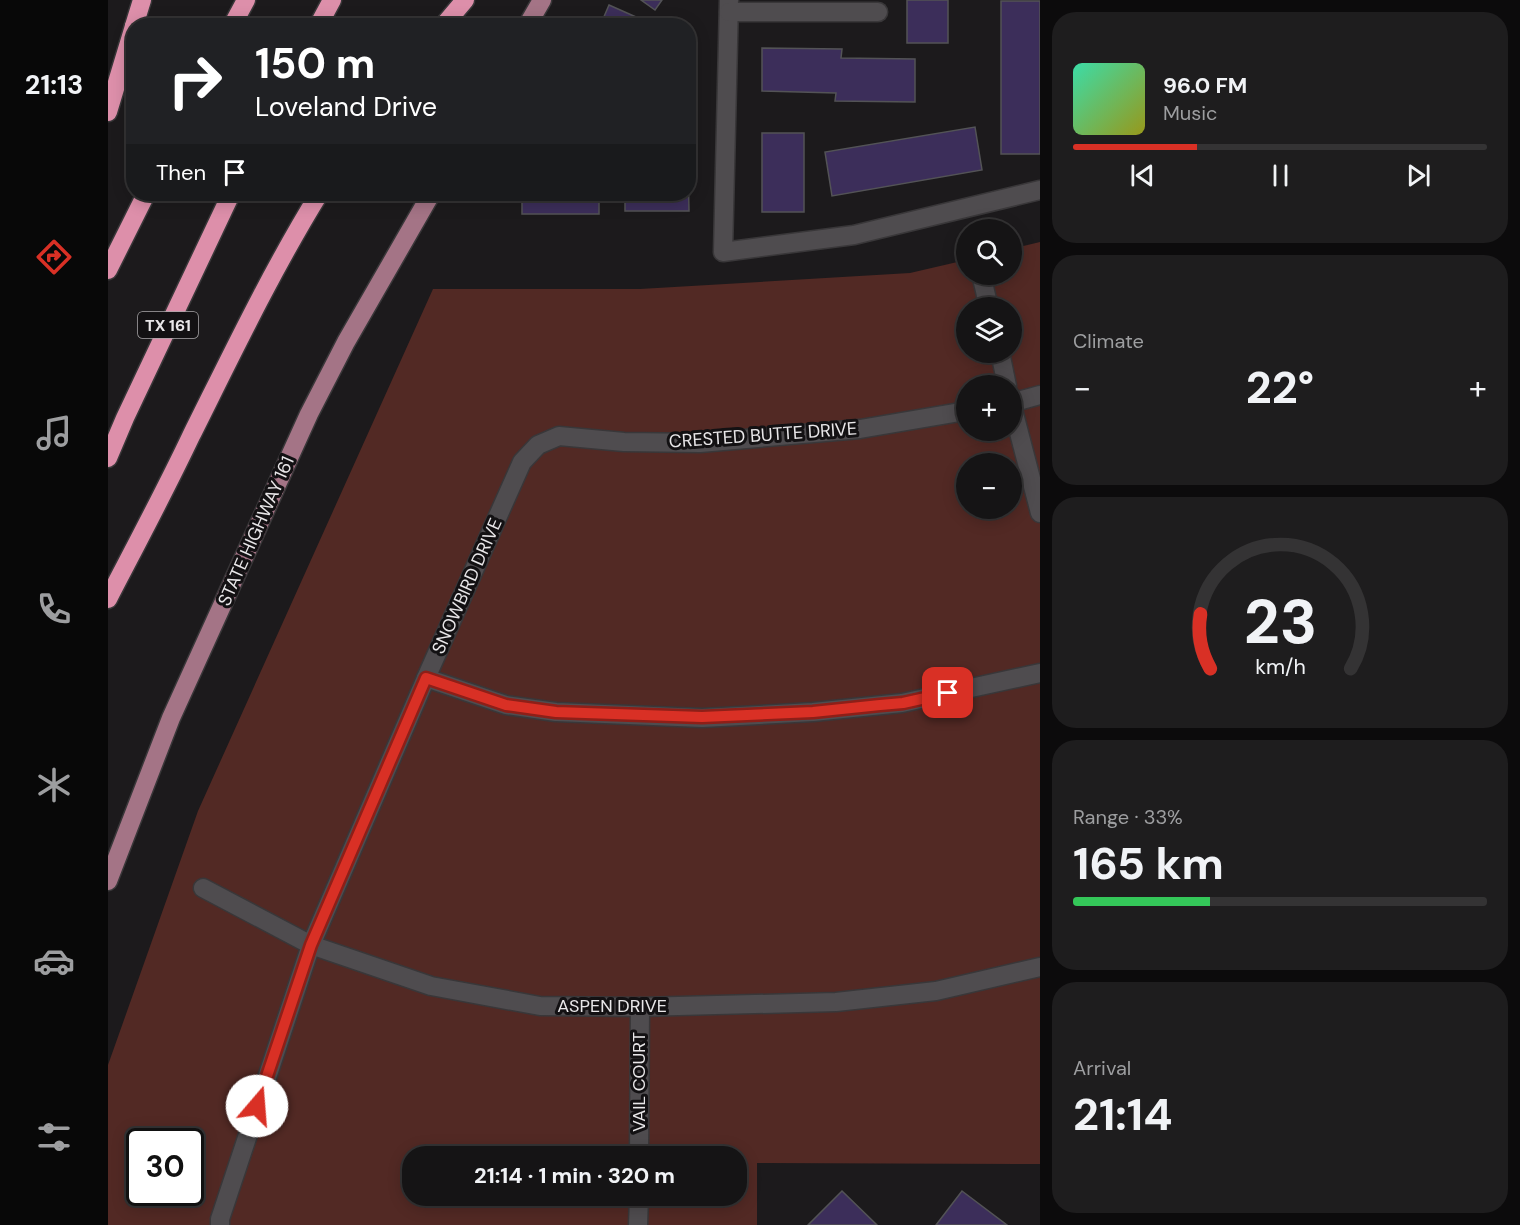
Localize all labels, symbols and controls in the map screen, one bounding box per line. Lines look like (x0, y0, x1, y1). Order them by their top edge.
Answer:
text: 150 m (255, 36, 375, 91)
icon: right (156, 42, 234, 120)
text: 21:13 (25, 67, 83, 102)
text: 96.0 FM (1163, 71, 1247, 100)
text: Loveland Drive (255, 89, 437, 124)
text: Music (1163, 100, 1218, 126)
icon: arrive (218, 156, 251, 189)
text: Then (156, 158, 206, 187)
icon: previous (1126, 159, 1159, 192)
icon: pause (1264, 159, 1297, 192)
icon: next (1402, 159, 1435, 192)
map controls (956, 219, 1022, 519)
button: search (956, 219, 1022, 285)
icon: directions (33, 236, 75, 278)
button: layers (956, 297, 1022, 363)
road number: TX 161 (138, 312, 198, 338)
text: Climate (1073, 328, 1144, 354)
text: 22° (1246, 358, 1314, 417)
text: − (1073, 366, 1091, 409)
text: + (1469, 366, 1487, 409)
button: + (956, 375, 1022, 441)
icon: music (33, 412, 75, 454)
street label: CRESTED BUTTE DRIVE (668, 416, 858, 454)
street label: STATE HIGHWAY 161 (212, 452, 300, 610)
button: − (956, 453, 1022, 519)
street label: SNOWBIRD DRIVE (426, 514, 508, 658)
text: 23 (1243, 582, 1317, 663)
icon: phone (33, 588, 75, 630)
text: km/h (1255, 654, 1305, 682)
pin (922, 667, 973, 718)
icon: arrive (931, 676, 964, 709)
icon: climate (33, 764, 75, 806)
text: Range · 33% (1073, 804, 1183, 830)
text: 165 km (1073, 834, 1224, 893)
icon: car (33, 940, 75, 982)
street label: ASPEN DRIVE (557, 994, 667, 1018)
street label: VAIL COURT (627, 1032, 651, 1132)
text: Arrival (1073, 1055, 1131, 1081)
position arrow (225, 1074, 289, 1138)
text: 21:14 (1073, 1085, 1172, 1144)
icon: filters (33, 1116, 75, 1158)
speed limit sign: 30 (126, 1128, 204, 1206)
text: 21:14 · 1 min · 320 m (474, 1161, 675, 1190)

